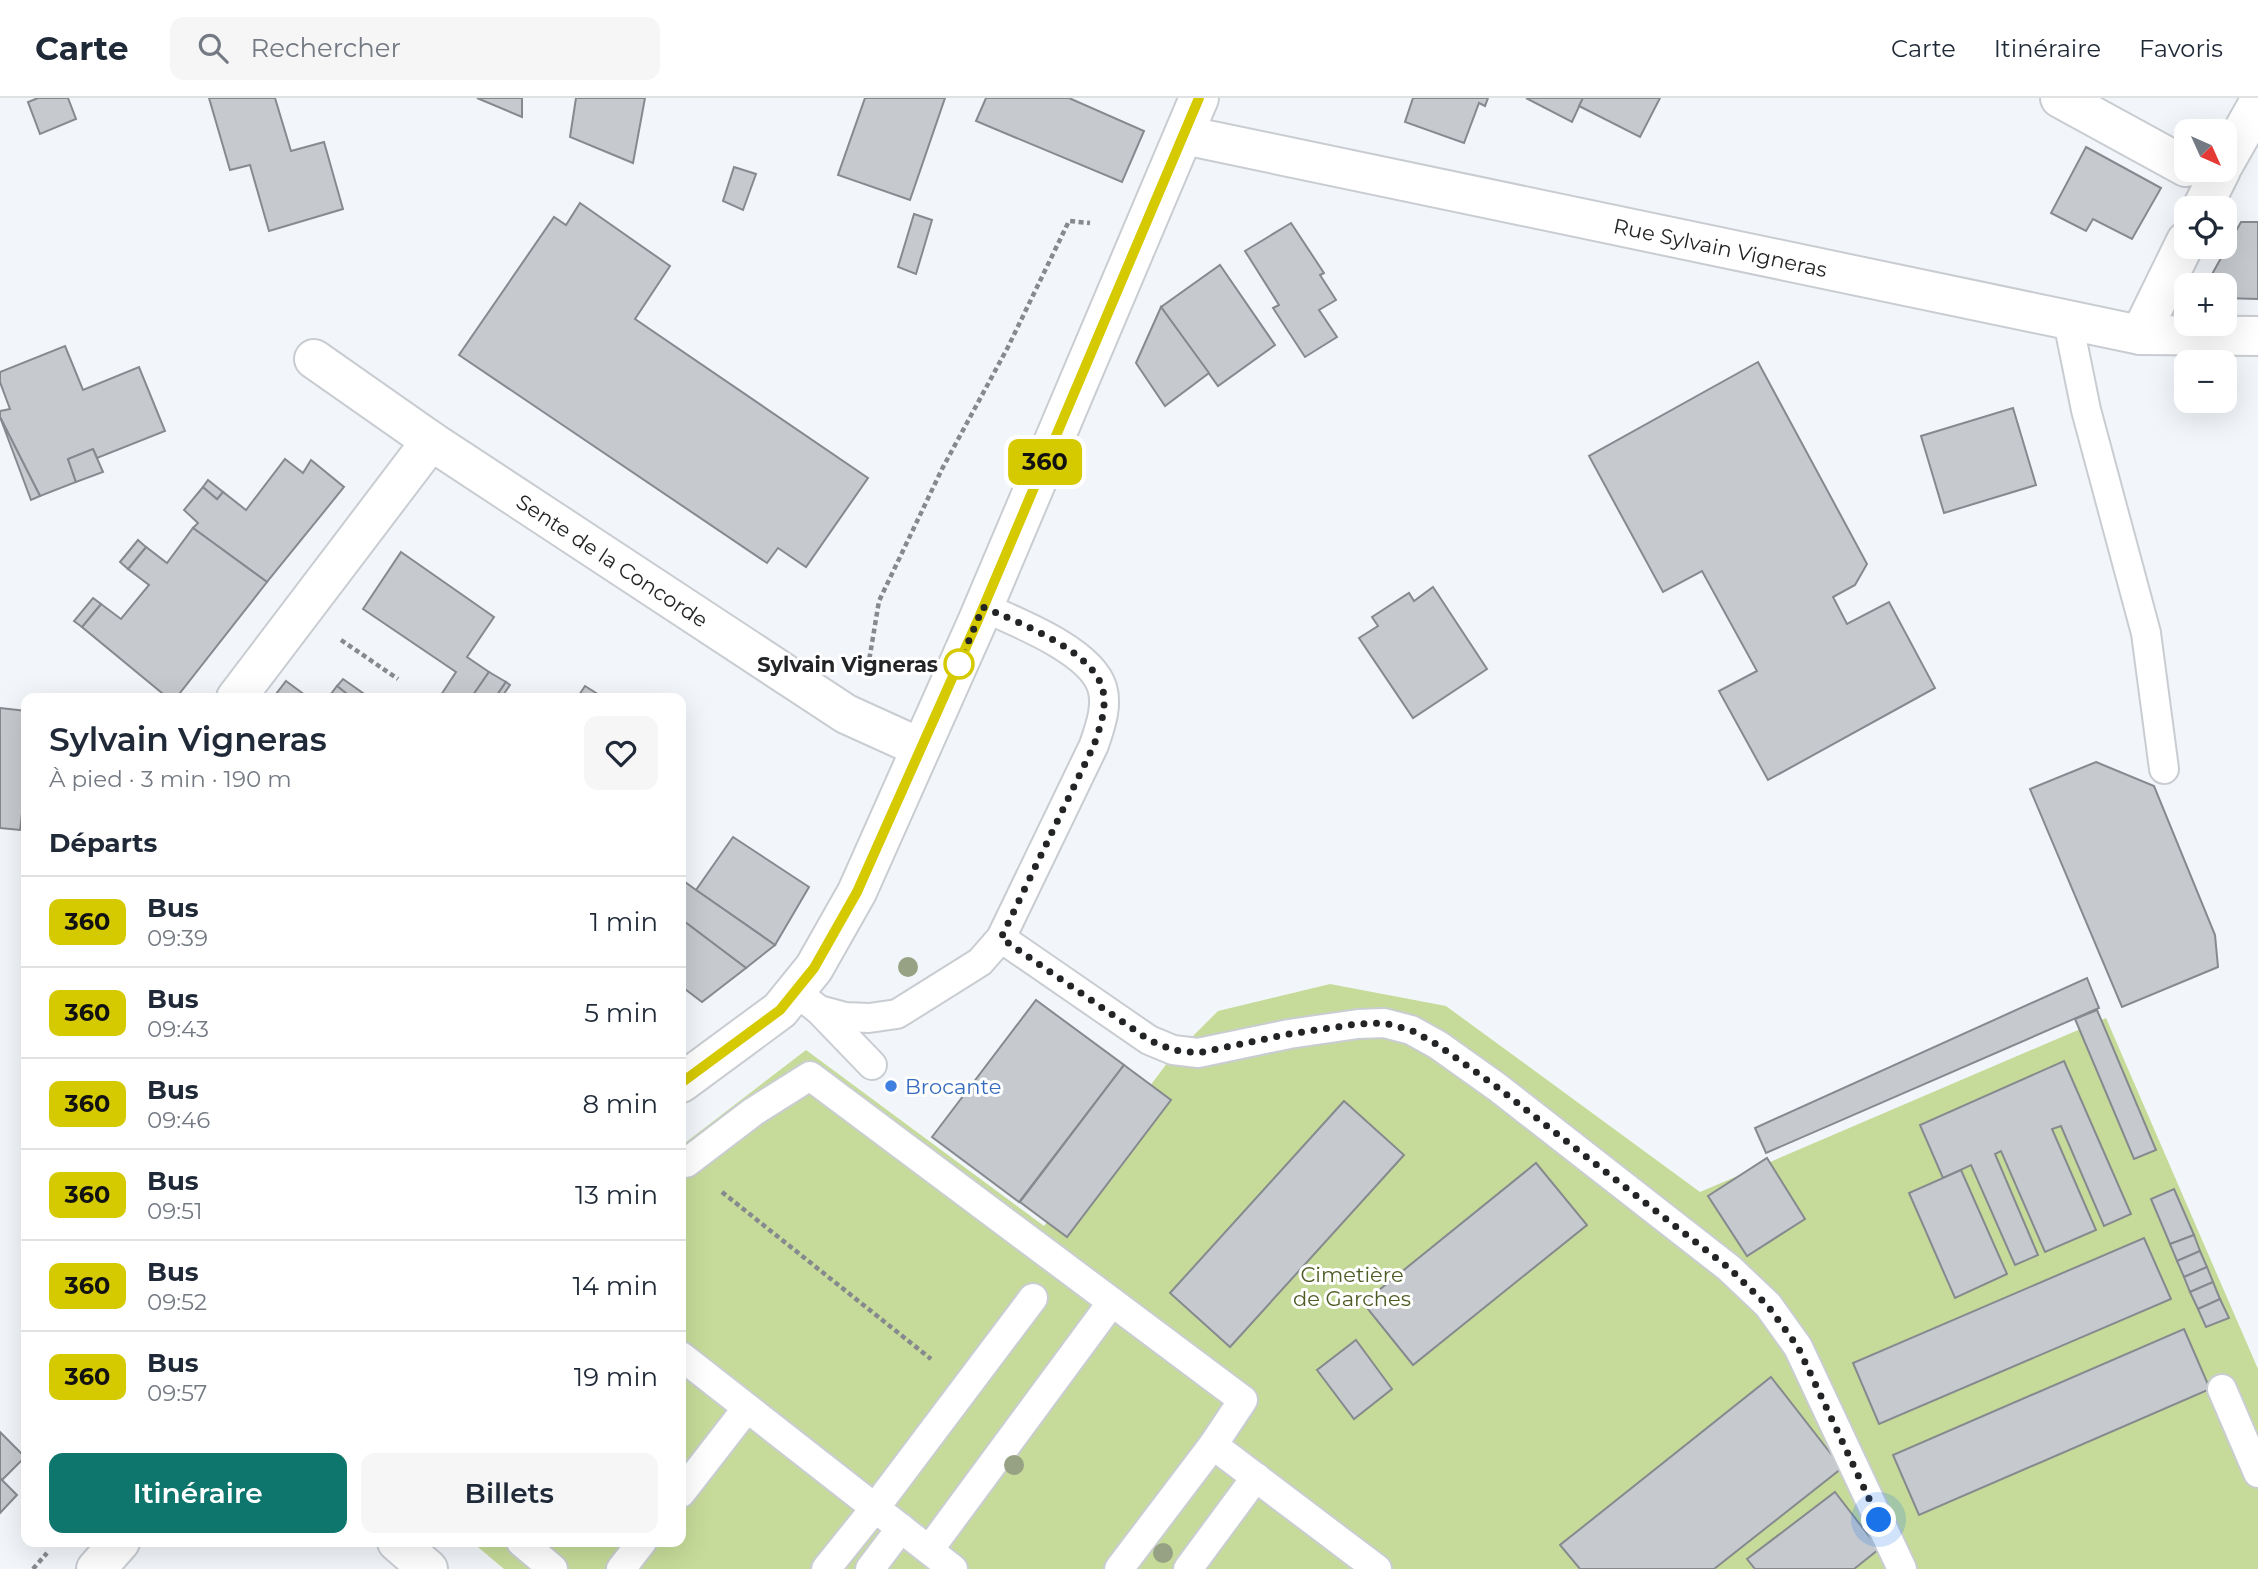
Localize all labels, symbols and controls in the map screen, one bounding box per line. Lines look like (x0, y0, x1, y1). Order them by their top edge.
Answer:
search box (170, 17, 660, 80)
text: Carte (35, 28, 128, 68)
icon: search (194, 29, 232, 67)
text: Rechercher (250, 32, 401, 64)
text: Carte (1891, 34, 1956, 63)
text: Itinéraire (1994, 34, 2101, 63)
text: Favoris (2139, 34, 2223, 63)
north arrow (2174, 119, 2236, 182)
map controls (2174, 119, 2237, 413)
button: locate (2174, 196, 2237, 259)
street label: Rue Sylvain Vigneras (1611, 213, 1829, 282)
button: + (2174, 273, 2237, 336)
button: − (2174, 350, 2237, 413)
line badge: 360 (1005, 439, 1085, 485)
text: 360 (1022, 447, 1068, 476)
street label: Sente de la Concorde (512, 488, 713, 632)
marker: Sylvain Vigneras (944, 649, 974, 679)
place label: Sylvain Vigneras (757, 652, 938, 677)
button: heart (584, 716, 658, 790)
text: Sylvain Vigneras (49, 719, 327, 759)
text: À pied · 3 min · 190 m (49, 765, 292, 793)
text: Départs (49, 827, 157, 859)
text: Bus (147, 892, 199, 924)
text: 1 min (590, 906, 658, 938)
text: 360 (65, 907, 110, 936)
text: 09:39 (147, 924, 208, 952)
text: Bus (147, 983, 199, 1015)
text: 5 min (584, 997, 658, 1029)
text: 360 (65, 998, 110, 1027)
text: 09:43 (147, 1015, 209, 1043)
text: Bus (147, 1074, 199, 1106)
place label: Brocante (905, 1074, 1001, 1099)
marker: Brocante (883, 1078, 899, 1094)
text: 8 min (582, 1088, 658, 1120)
text: 360 (65, 1089, 110, 1118)
text: 09:46 (147, 1106, 210, 1134)
text: Bus (147, 1165, 199, 1197)
text: 13 min (575, 1179, 658, 1211)
text: 360 (65, 1180, 110, 1209)
text: 09:51 (147, 1197, 202, 1225)
text: Bus (147, 1256, 199, 1288)
park label: Cimetière de Garches (1293, 1262, 1411, 1311)
text: 14 min (572, 1270, 658, 1302)
text: 360 (65, 1271, 110, 1300)
text: 09:52 (147, 1288, 207, 1316)
text: Bus (147, 1347, 199, 1379)
text: 19 min (574, 1361, 658, 1393)
text: 360 (65, 1362, 110, 1391)
text: 09:57 (147, 1379, 207, 1407)
button: Itinéraire (49, 1453, 347, 1533)
button: Billets (361, 1453, 658, 1533)
your location (1861, 1502, 1896, 1537)

